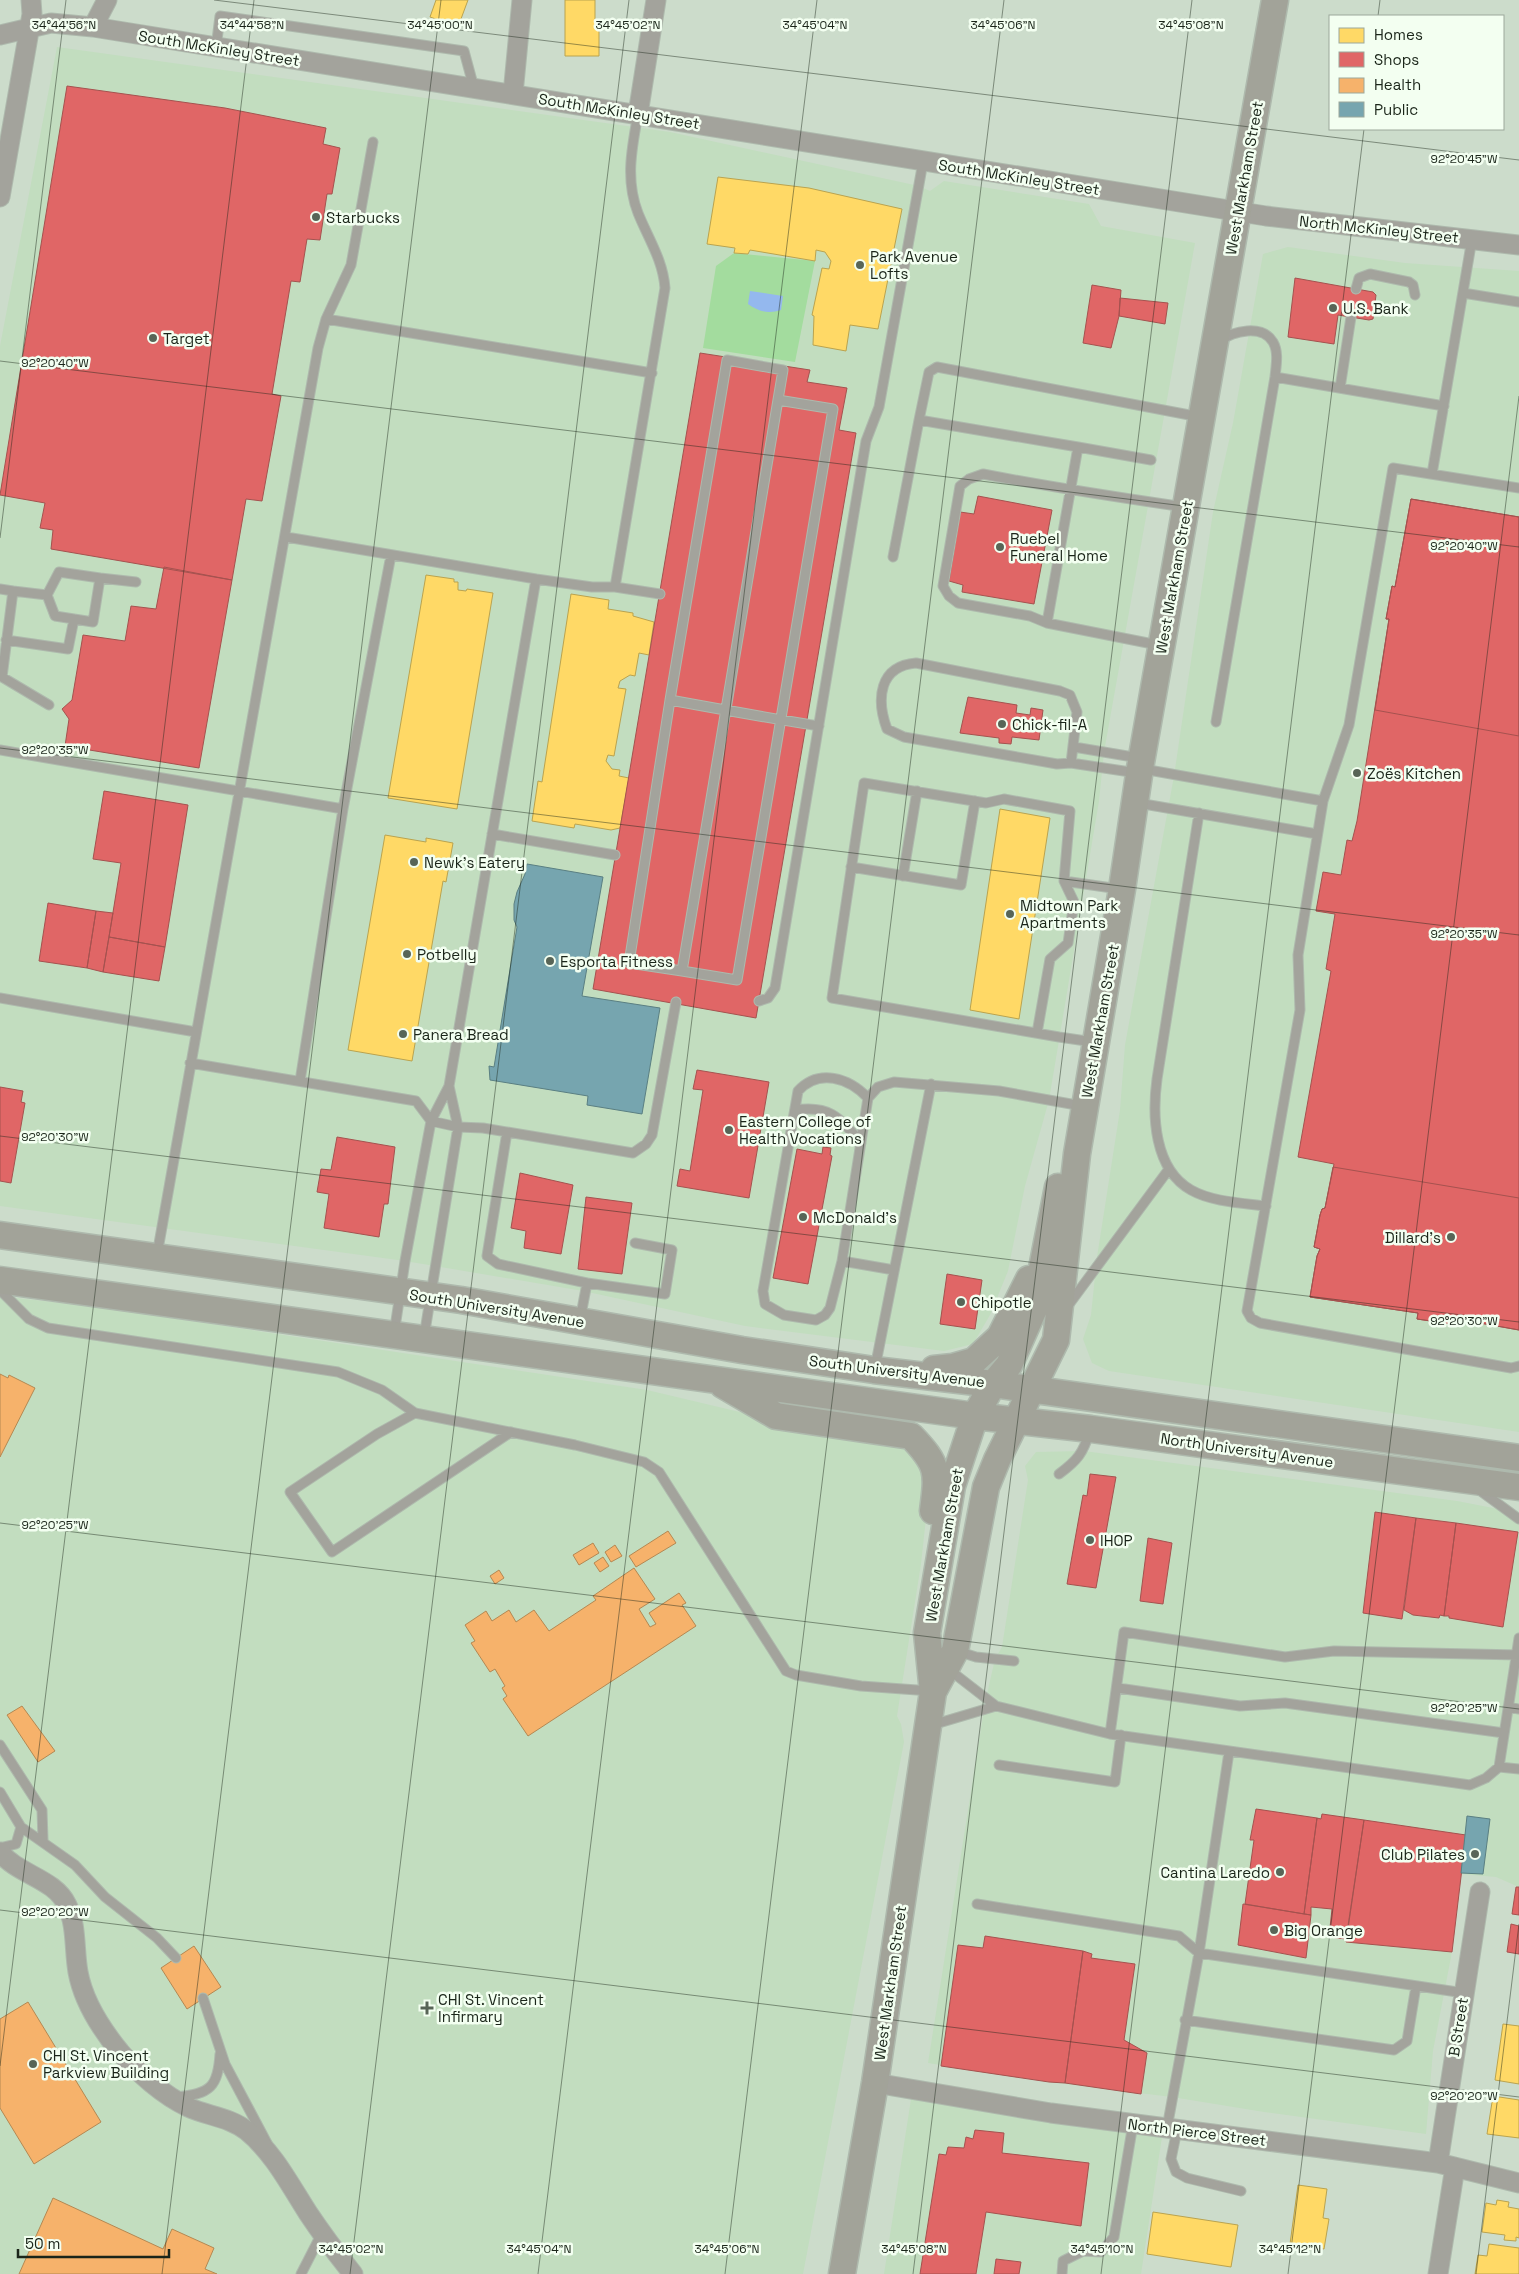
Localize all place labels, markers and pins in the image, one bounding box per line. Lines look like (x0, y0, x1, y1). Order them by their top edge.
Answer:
place label: Starbucks (326, 208, 400, 227)
marker: Starbucks (310, 211, 322, 223)
place label: Park Avenue Lofts (870, 247, 958, 283)
marker: Park Avenue Lofts (854, 259, 866, 271)
place label: U.S. Bank (1343, 299, 1409, 318)
marker: U.S. Bank (1327, 302, 1339, 314)
place label: Target (163, 329, 210, 348)
marker: Target (147, 332, 159, 344)
place label: Ruebel Funeral Home (1010, 529, 1108, 565)
marker: Ruebel Funeral Home (994, 541, 1006, 553)
place label: Chick-fil-A (1012, 715, 1088, 734)
marker: Chick-fil-A (996, 718, 1008, 730)
place label: Zoës Kitchen (1367, 764, 1461, 783)
marker: Zoës Kitchen (1351, 767, 1363, 779)
place label: Newk's Eatery (424, 853, 525, 872)
marker: Newk's Eatery (408, 856, 420, 868)
place label: Midtown Park Apartments (1020, 896, 1118, 932)
marker: Midtown Park Apartments (1004, 908, 1016, 920)
place label: Potbelly (417, 945, 477, 964)
marker: Potbelly (401, 948, 413, 960)
place label: Esporta Fitness (560, 952, 673, 971)
marker: Esporta Fitness (544, 955, 556, 967)
place label: Panera Bread (413, 1025, 509, 1044)
marker: Panera Bread (397, 1028, 409, 1040)
place label: Eastern College of Health Vocations (739, 1112, 871, 1148)
marker: Eastern College of Health Vocations (723, 1124, 735, 1136)
place label: McDonald's (813, 1208, 897, 1227)
marker: McDonald's (797, 1211, 809, 1223)
place label: Dillard's (1385, 1228, 1441, 1247)
marker: Dillard's (1445, 1231, 1457, 1243)
place label: Chipotle (971, 1293, 1032, 1312)
marker: Chipotle (955, 1296, 967, 1308)
place label: IHOP (1100, 1531, 1133, 1550)
marker: IHOP (1084, 1534, 1096, 1546)
place label: Club Pilates (1381, 1845, 1465, 1864)
marker: Club Pilates (1469, 1848, 1481, 1860)
place label: Cantina Laredo (1160, 1863, 1270, 1882)
marker: Cantina Laredo (1274, 1866, 1286, 1878)
place label: Big Orange (1284, 1921, 1363, 1940)
marker: Big Orange (1268, 1924, 1280, 1936)
place label: CHI St. Vincent Infirmary (438, 1990, 544, 2026)
marker: CHI St. Vincent Infirmary (420, 2001, 434, 2015)
place label: CHI St. Vincent Parkview Building (43, 2046, 169, 2082)
marker: CHI St. Vincent Parkview Building (27, 2058, 39, 2070)

